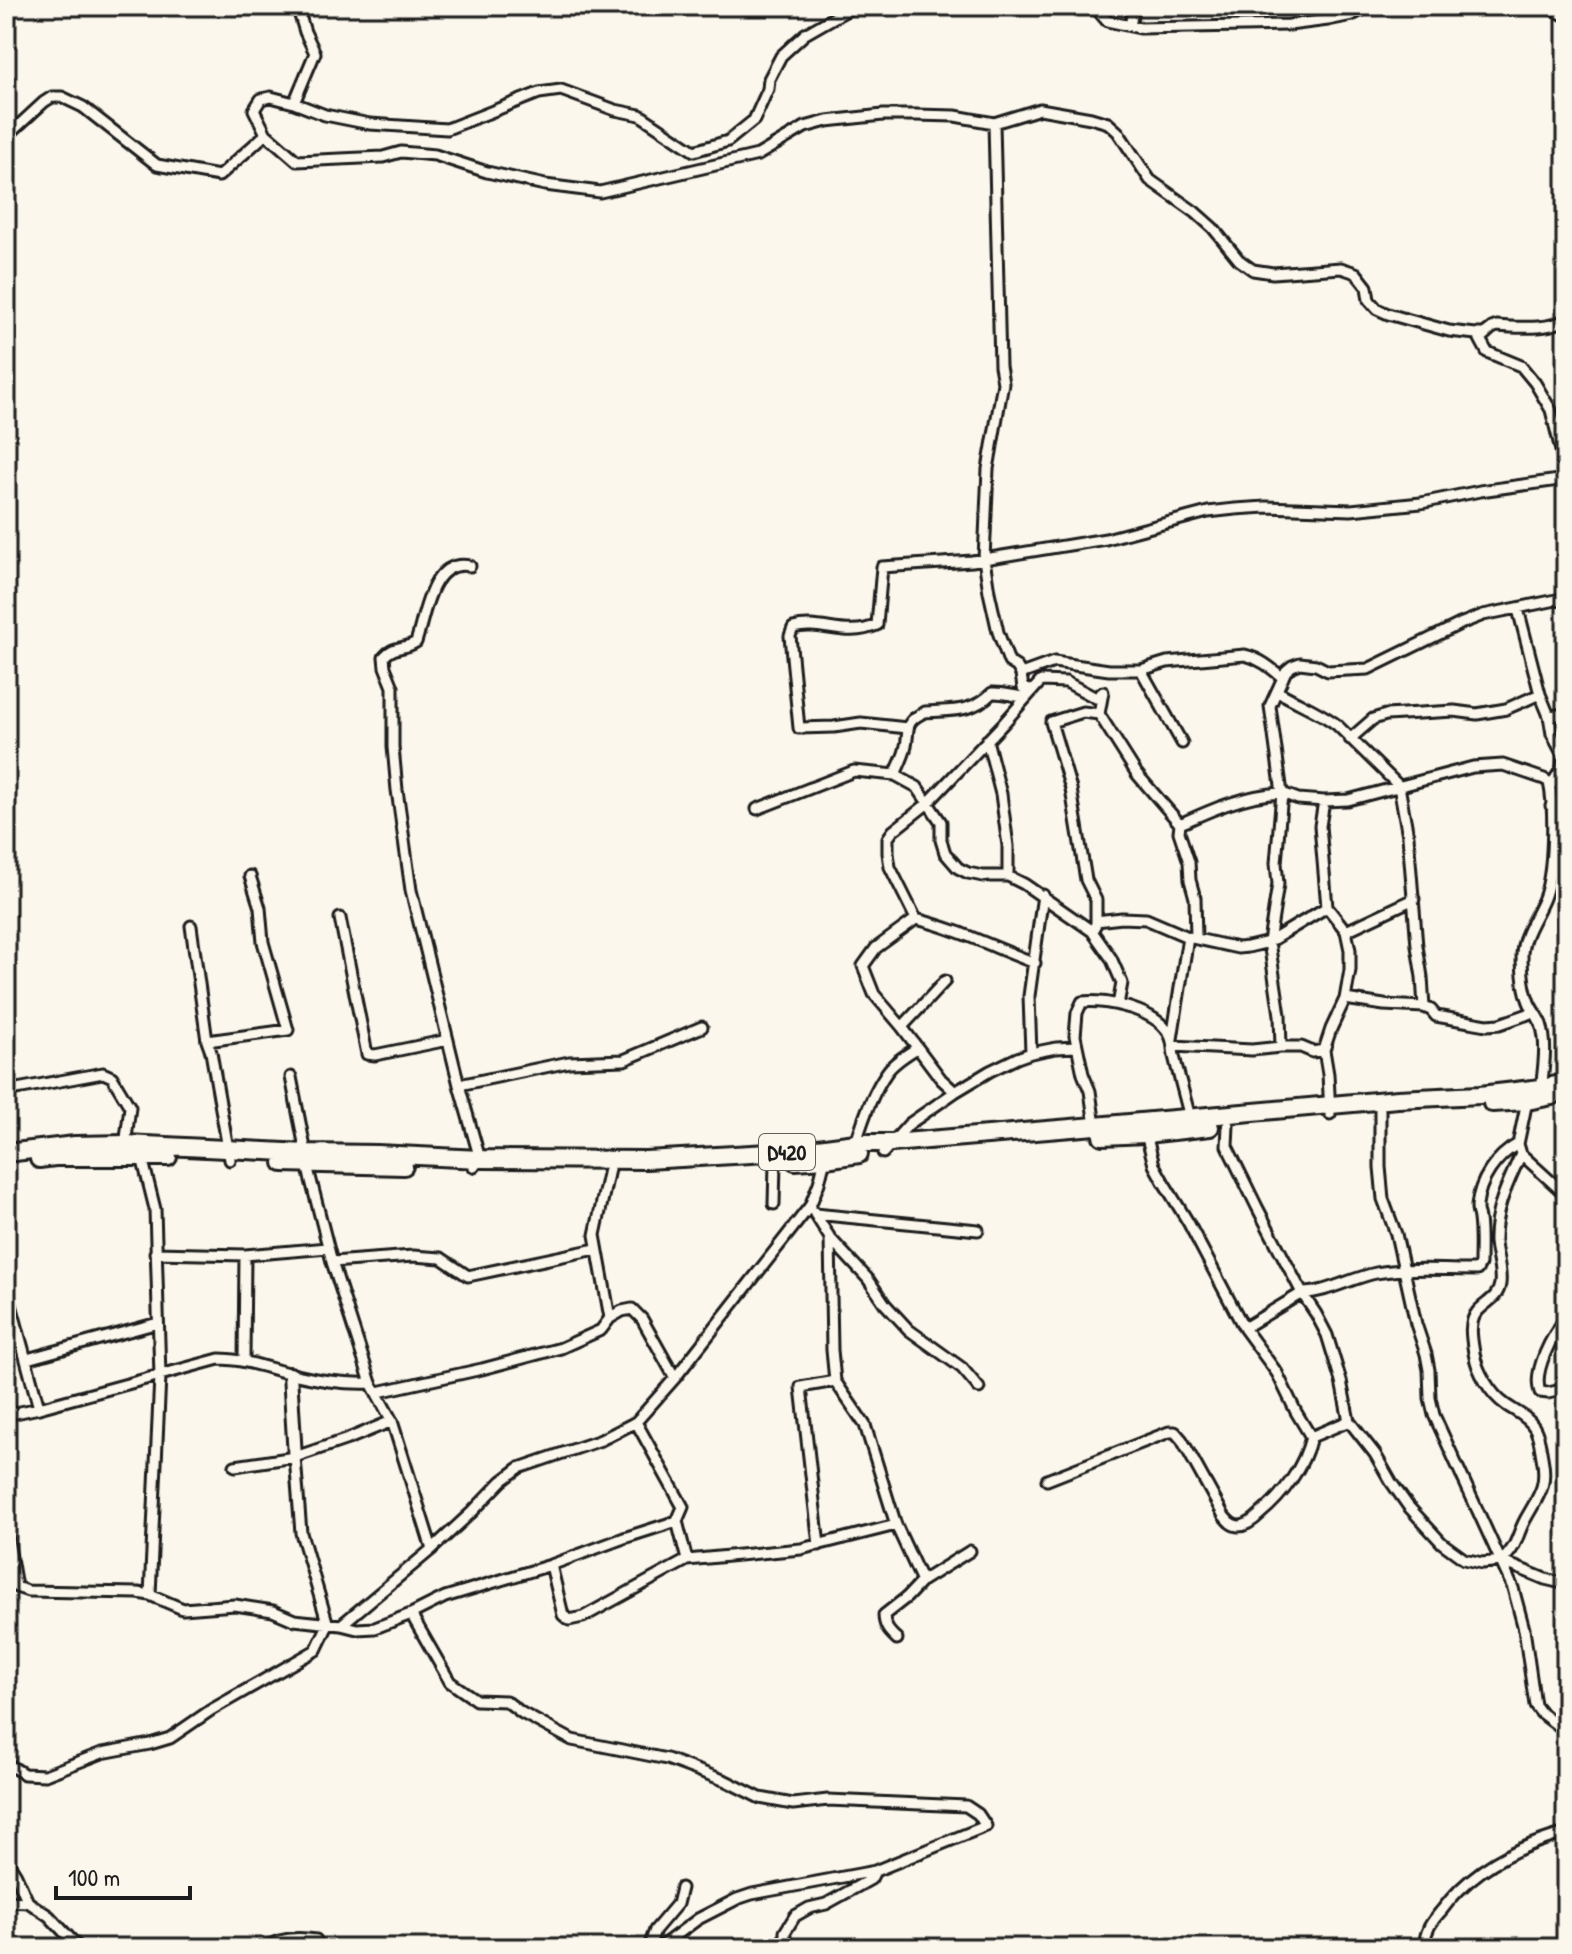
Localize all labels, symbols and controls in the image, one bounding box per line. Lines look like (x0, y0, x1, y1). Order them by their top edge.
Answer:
road number: D420 (759, 1134, 815, 1170)
scale bar (56, 1850, 190, 1900)
text: 100 m (68, 1861, 120, 1893)

